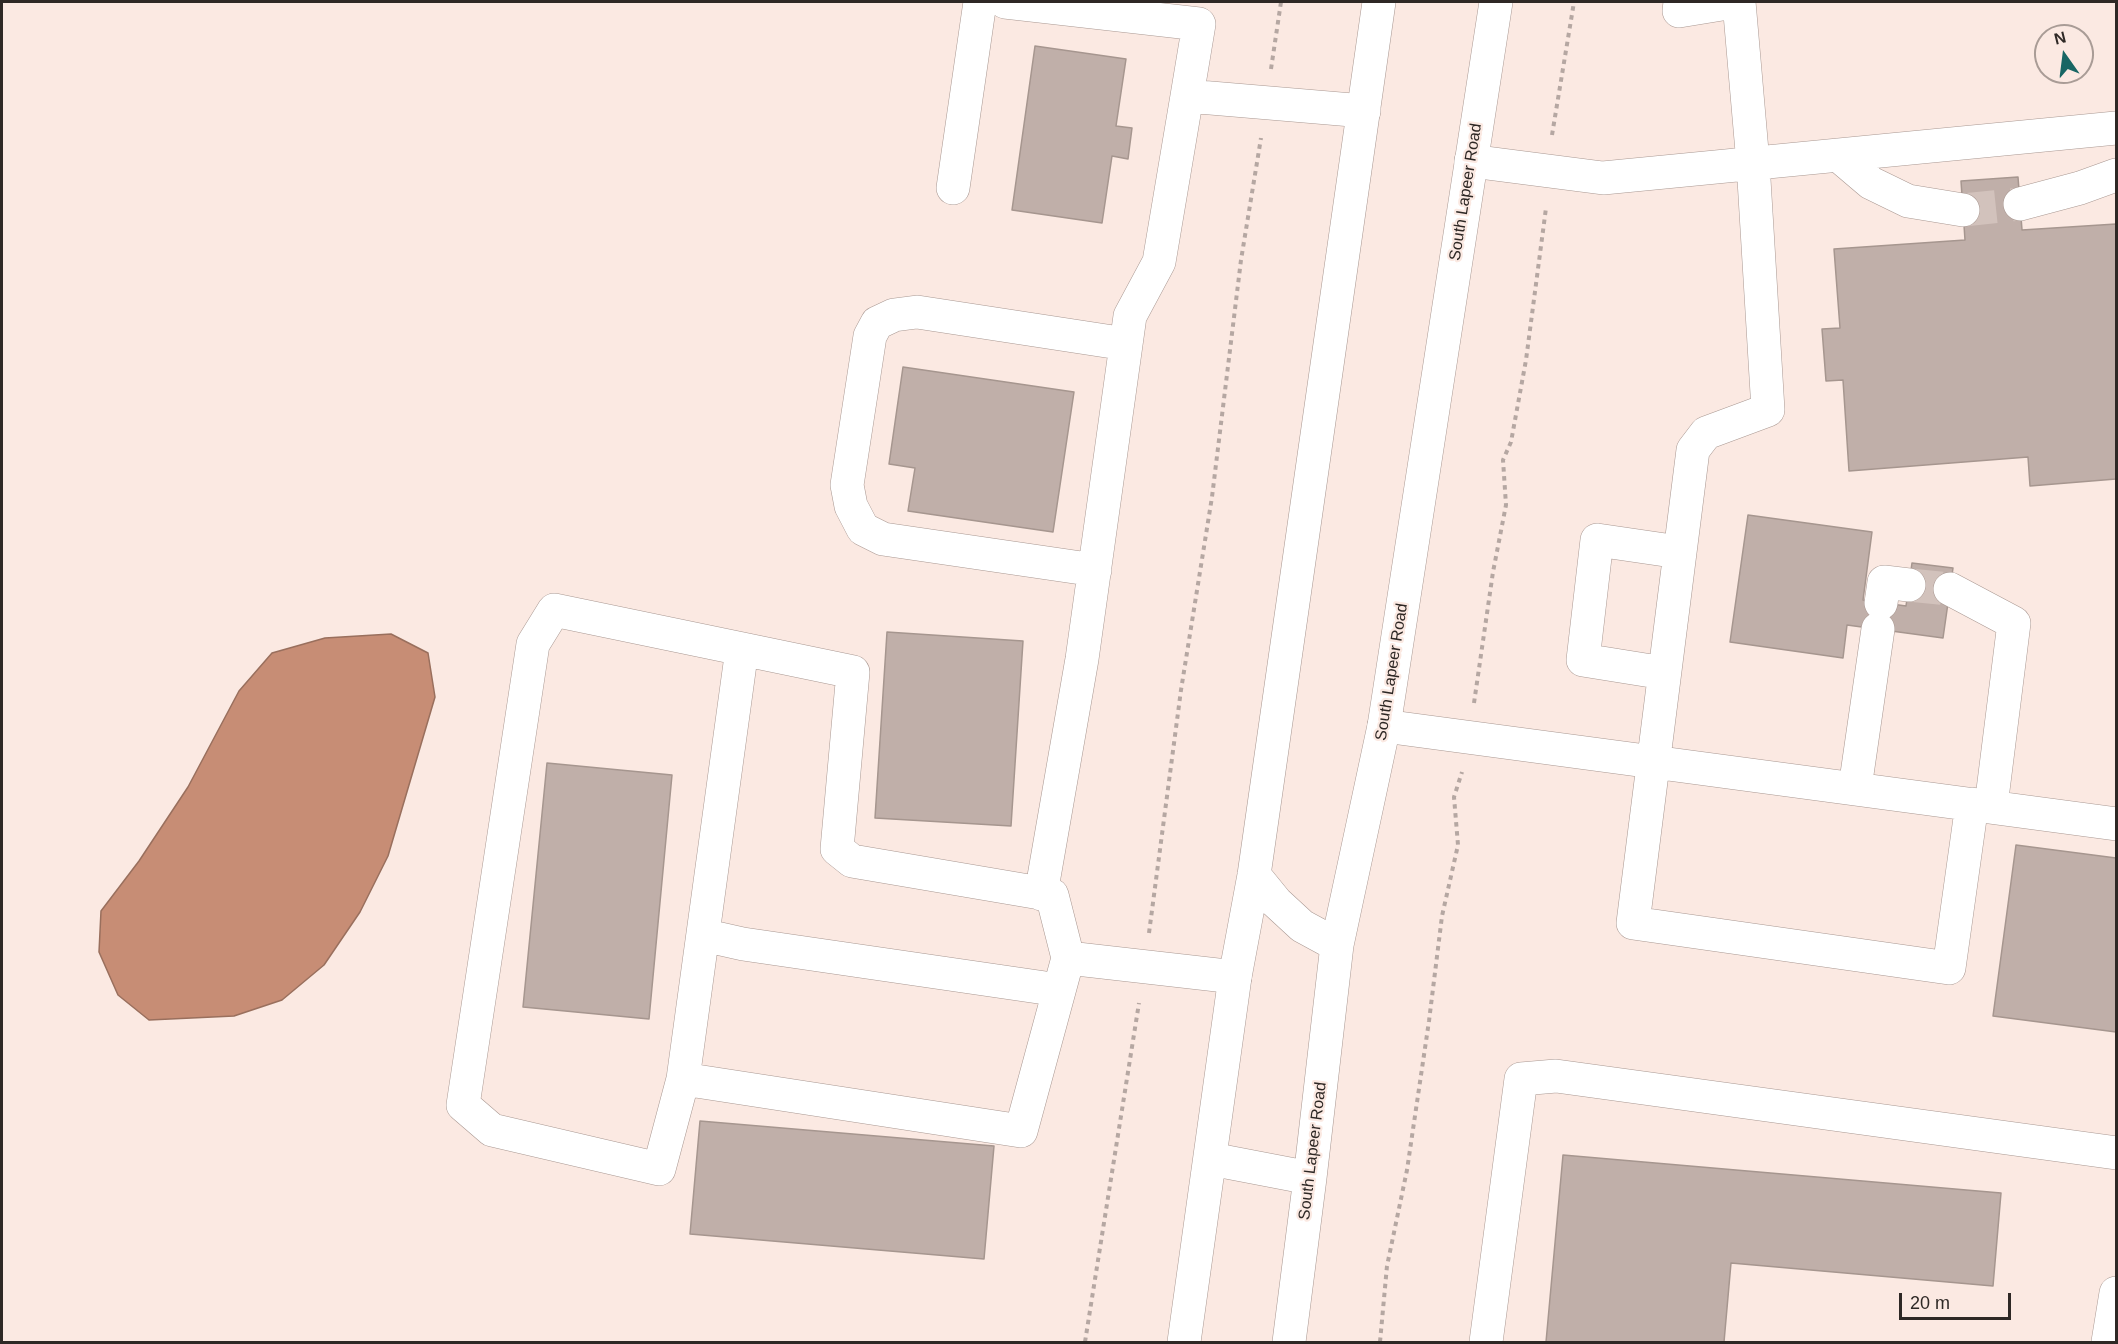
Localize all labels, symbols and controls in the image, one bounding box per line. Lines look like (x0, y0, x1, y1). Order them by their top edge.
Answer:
north arrow (2034, 24, 2094, 84)
text: N (2052, 28, 2068, 48)
street label: South Lapeer Road (1446, 122, 1486, 262)
street label: South Lapeer Road (1372, 602, 1412, 742)
street label: South Lapeer Road (1295, 1081, 1331, 1221)
scale bar (1902, 1281, 2014, 1319)
text: 20 m (1910, 1293, 1950, 1313)

